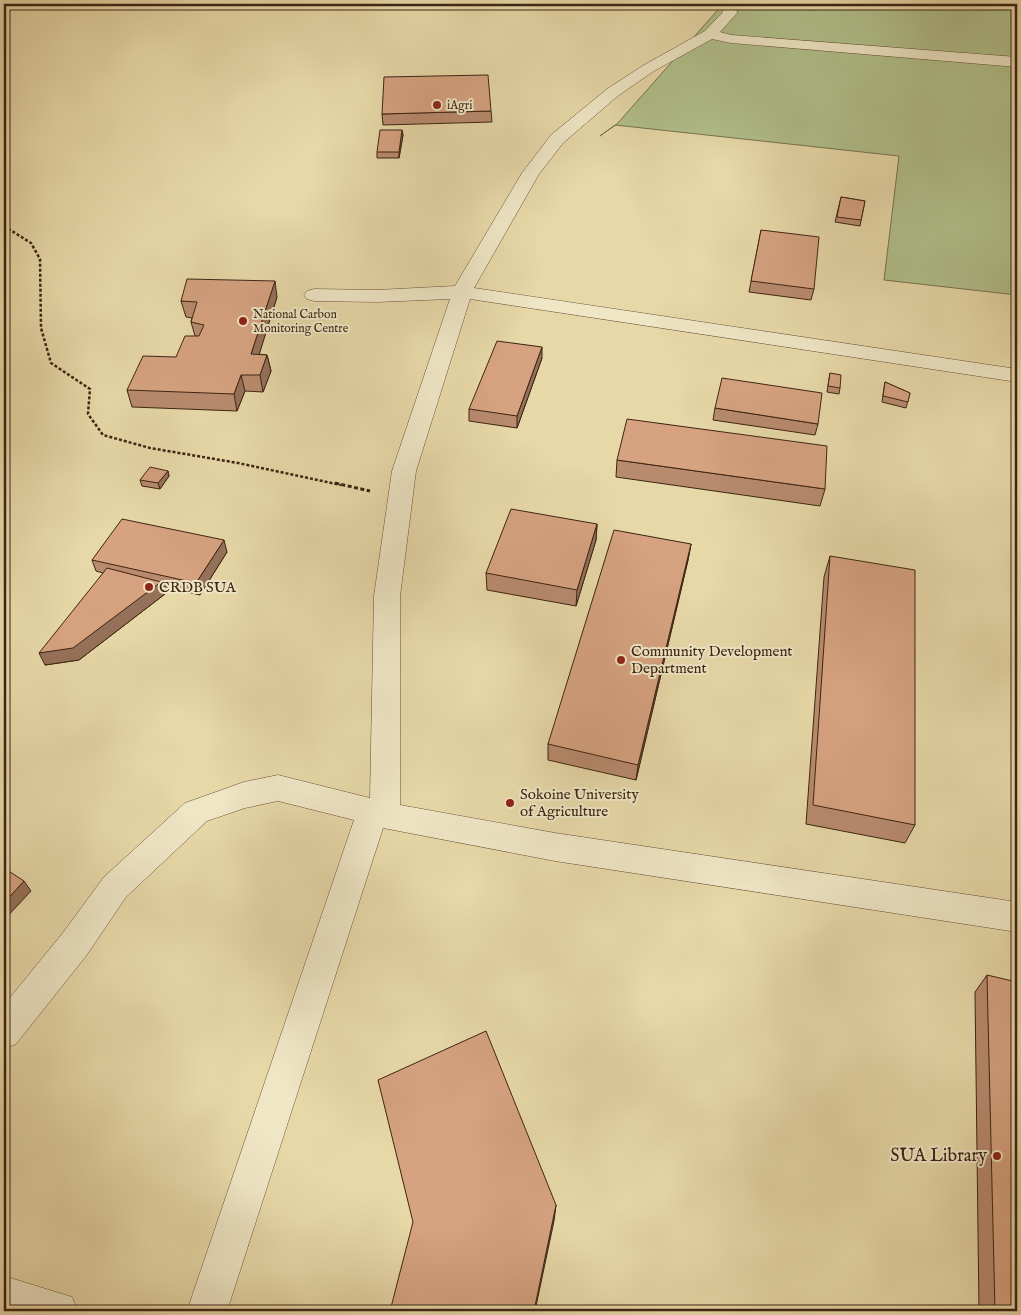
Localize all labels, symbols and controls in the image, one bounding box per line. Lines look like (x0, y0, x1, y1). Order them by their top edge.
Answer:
place label: iAgri (447, 98, 472, 113)
marker: iAgri (431, 99, 443, 111)
place label: National Carbon Monitoring Centre (253, 307, 349, 336)
marker: National Carbon Monitoring Centre (237, 315, 249, 327)
place label: CRDB SUA (159, 578, 237, 597)
marker: CRDB SUA (143, 581, 155, 593)
place label: Community Development Department (631, 642, 793, 678)
marker: Community Development Department (615, 654, 627, 666)
place label: Sokoine University of Agriculture (520, 785, 639, 821)
marker: Sokoine University of Agriculture (504, 797, 516, 809)
place label: SUA Library (890, 1145, 987, 1168)
marker: SUA Library (991, 1150, 1003, 1162)

